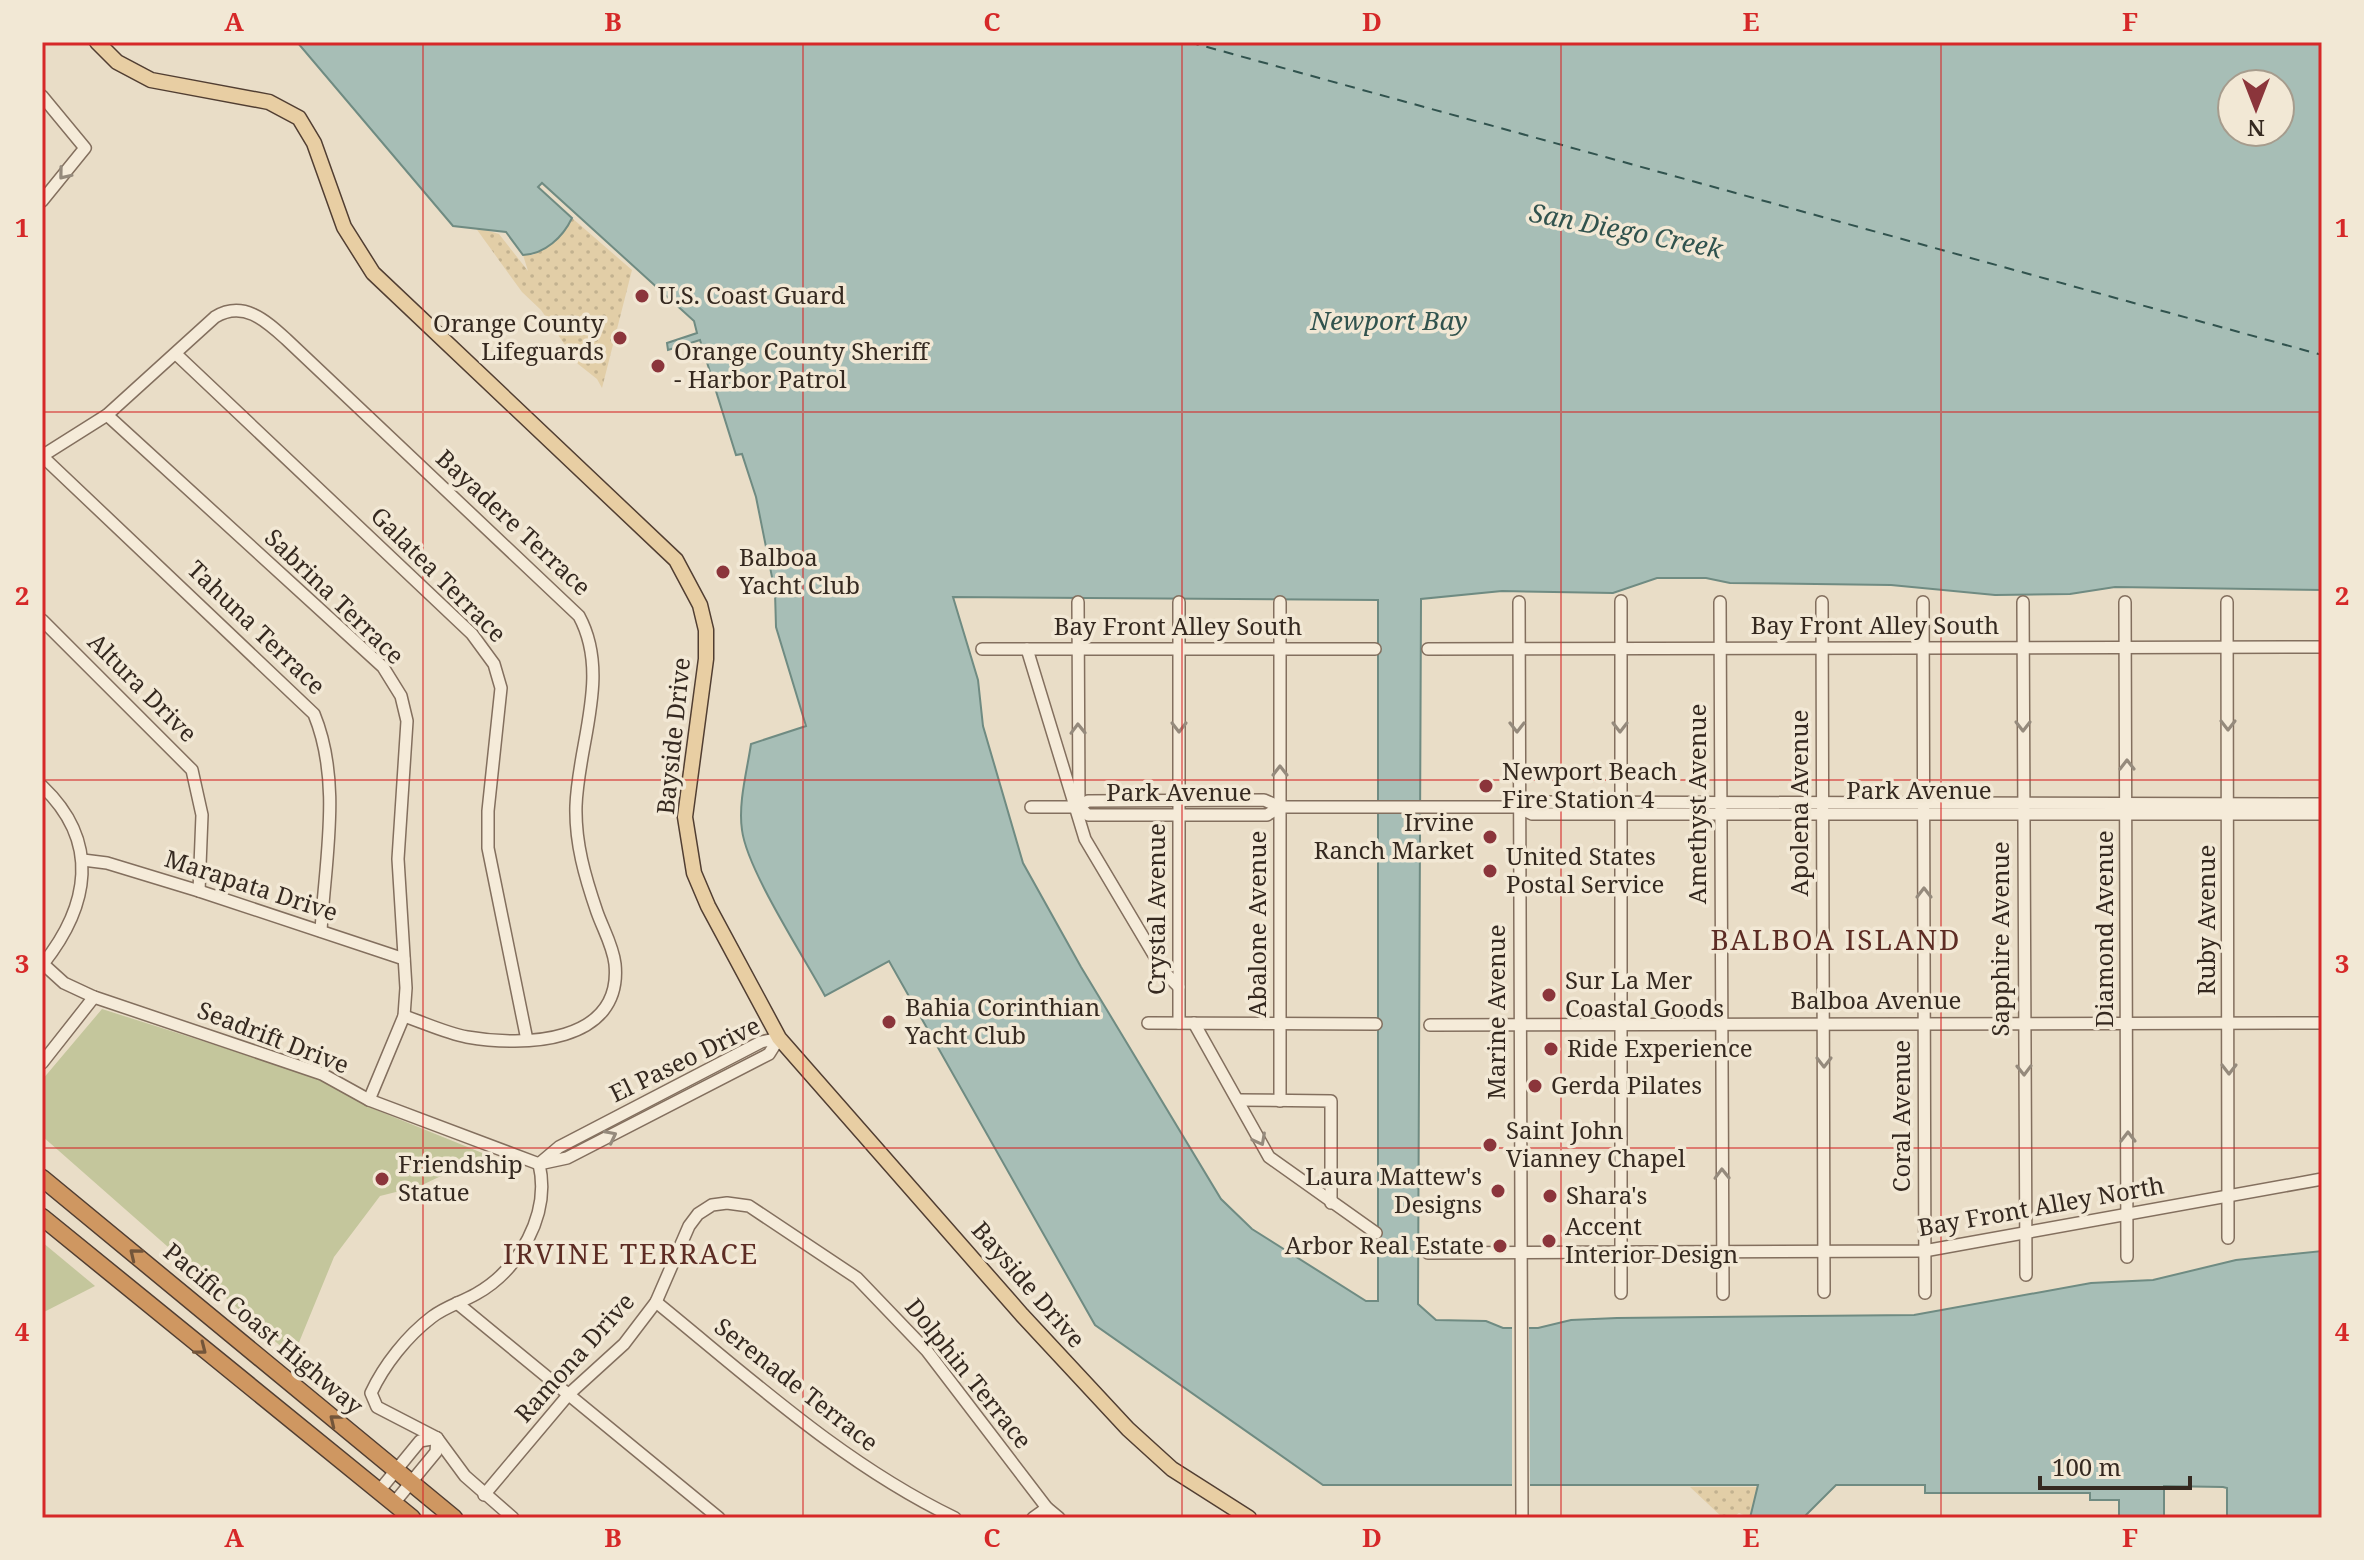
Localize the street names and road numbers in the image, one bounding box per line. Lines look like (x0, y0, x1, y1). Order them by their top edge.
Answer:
street label: Bayadere Terrace (429, 441, 599, 602)
street label: Galatea Terrace (364, 499, 514, 649)
street label: Sabrina Terrace (258, 521, 412, 671)
street label: Tahuna Terrace (181, 553, 333, 701)
street label: Bay Front Alley South (1751, 608, 1999, 641)
street label: Bay Front Alley South (1054, 609, 1302, 642)
street label: Altura Drive (81, 625, 205, 749)
street label: Bayside Drive (648, 656, 697, 816)
street label: Amethyst Avenue (1680, 704, 1713, 904)
street label: Apolena Avenue (1782, 710, 1815, 896)
street label: Park Avenue (1846, 773, 1992, 806)
street label: Park Avenue (1106, 775, 1252, 808)
street label: Crystal Avenue (1139, 823, 1172, 995)
street label: Diamond Avenue (2087, 830, 2120, 1028)
street label: Abalone Avenue (1240, 831, 1273, 1017)
street label: Marapata Drive (161, 841, 342, 928)
street label: Sapphire Avenue (1983, 841, 2016, 1037)
street label: Ruby Avenue (2189, 845, 2222, 995)
street label: Marine Avenue (1479, 924, 1512, 1100)
street label: Balboa Avenue (1791, 983, 1961, 1016)
street label: Seadrift Drive (193, 993, 354, 1081)
street label: El Paseo Drive (604, 1008, 765, 1109)
street label: Coral Avenue (1884, 1040, 1917, 1192)
street label: Bay Front Alley North (1915, 1168, 2167, 1243)
street label: Bayside Drive (965, 1214, 1093, 1354)
street label: Pacific Coast Highway (157, 1234, 371, 1422)
street label: Ramona Drive (507, 1285, 641, 1429)
street label: Dolphin Terrace (898, 1291, 1040, 1455)
street label: Serenade Terrace (708, 1309, 886, 1458)

